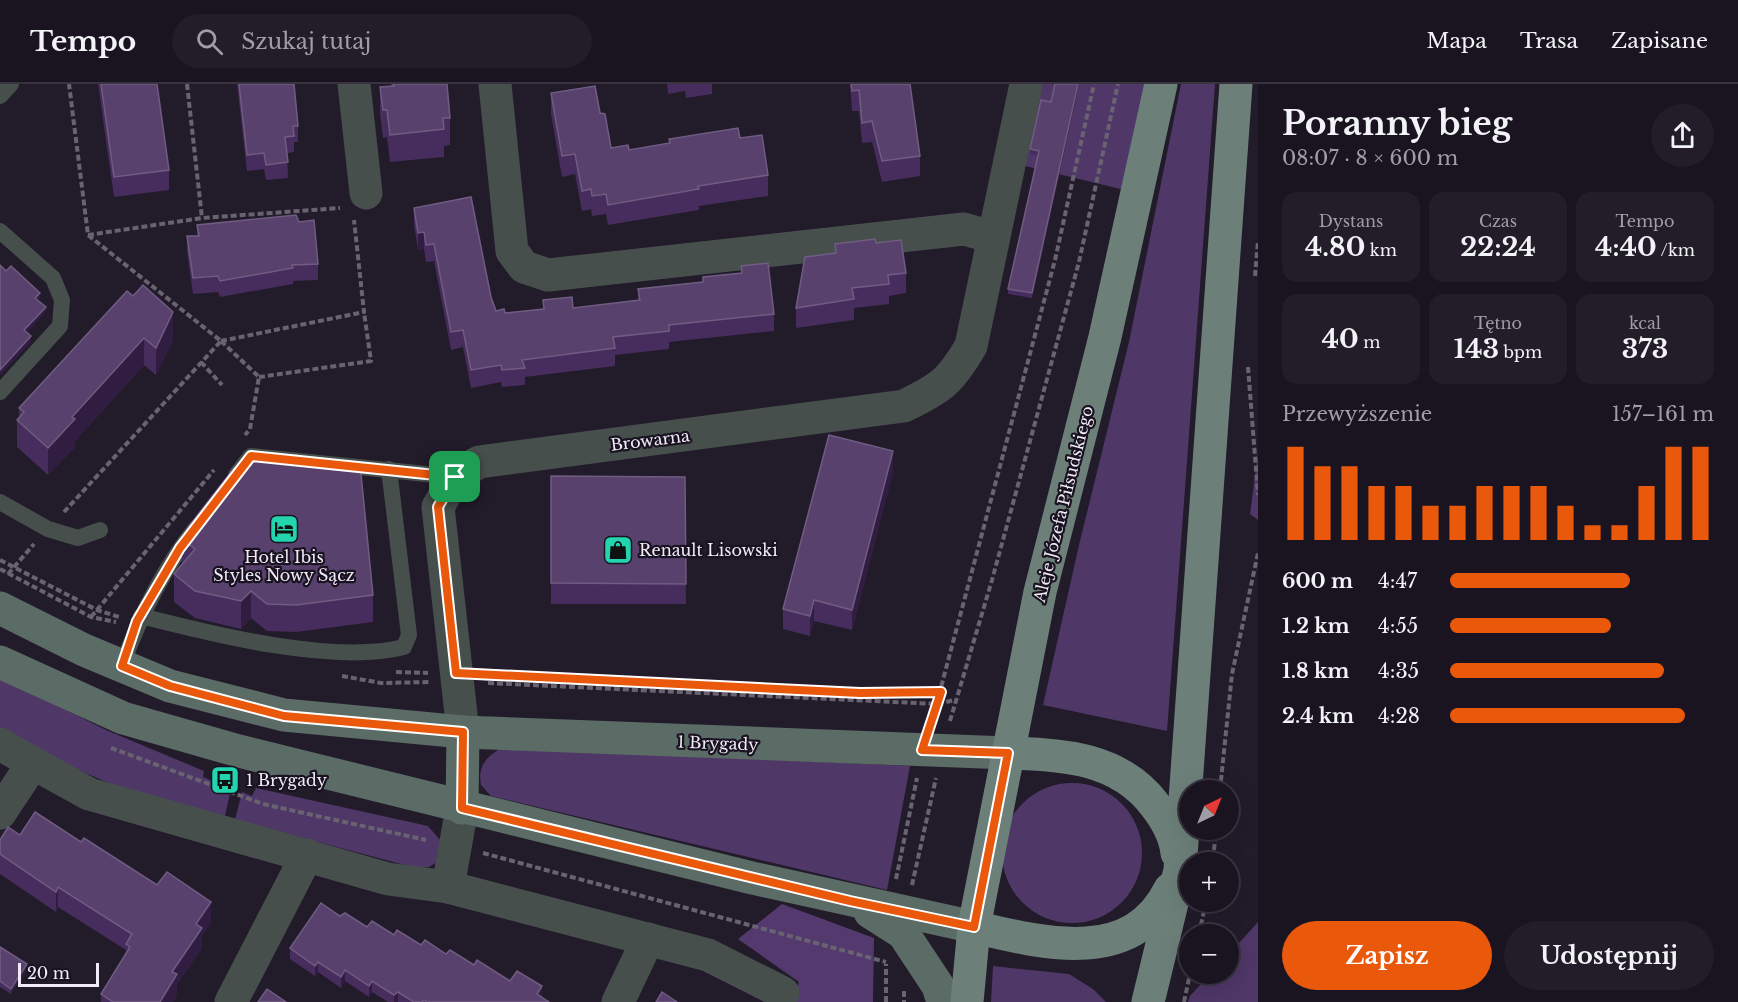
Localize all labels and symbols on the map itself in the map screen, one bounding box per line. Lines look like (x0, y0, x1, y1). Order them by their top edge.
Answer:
street label: Aleje Józefa Piłsudskiego (1029, 404, 1097, 605)
street label: Browarna (609, 425, 691, 455)
pin (429, 451, 480, 502)
hotel icon: Hotel Ibis Styles Nowy Sącz (268, 513, 300, 545)
shop icon: Renault Lisowski (602, 534, 634, 566)
place label: Renault Lisowski (639, 540, 778, 560)
place label: Hotel Ibis Styles Nowy Sącz (213, 547, 355, 585)
street label: 1 Brygady (677, 732, 760, 754)
bus stop icon: 1 Brygady (209, 764, 241, 796)
place label: 1 Brygady (246, 770, 328, 790)
north arrow (1179, 780, 1239, 840)
scale bar (18, 960, 99, 988)

